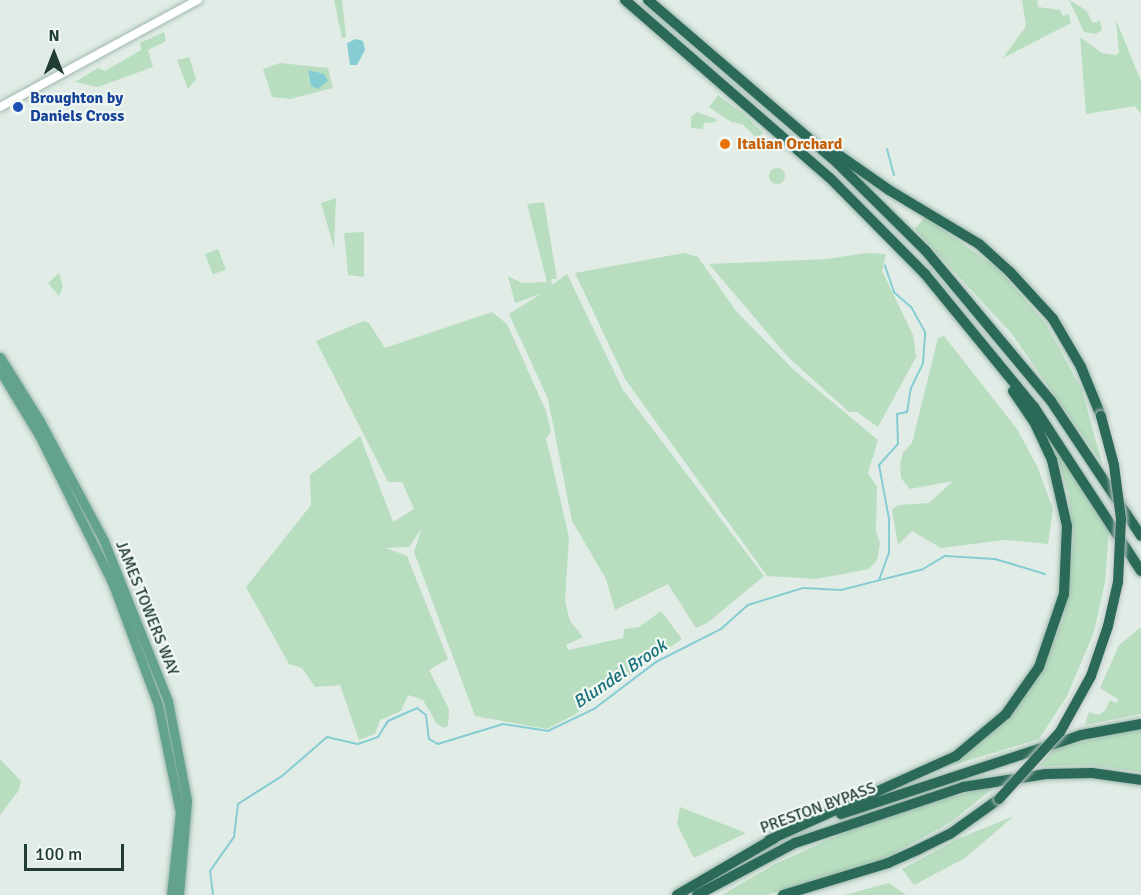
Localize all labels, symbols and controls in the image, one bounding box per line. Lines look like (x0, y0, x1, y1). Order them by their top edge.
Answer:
north arrow (24, 24, 84, 84)
text: N (48, 26, 60, 46)
place label: Broughton by Daniels Cross (30, 88, 124, 126)
marker: Broughton by Daniels Cross (11, 100, 25, 114)
place label: Italian Orchard (737, 134, 842, 154)
marker: Italian Orchard (718, 137, 732, 151)
street label: JAMES TOWERS WAY (111, 538, 183, 678)
water label: Blundel Brook (569, 635, 671, 713)
street label: PRESTON BYPASS (758, 778, 878, 838)
scale bar (27, 832, 128, 870)
text: 100 m (35, 843, 82, 865)

